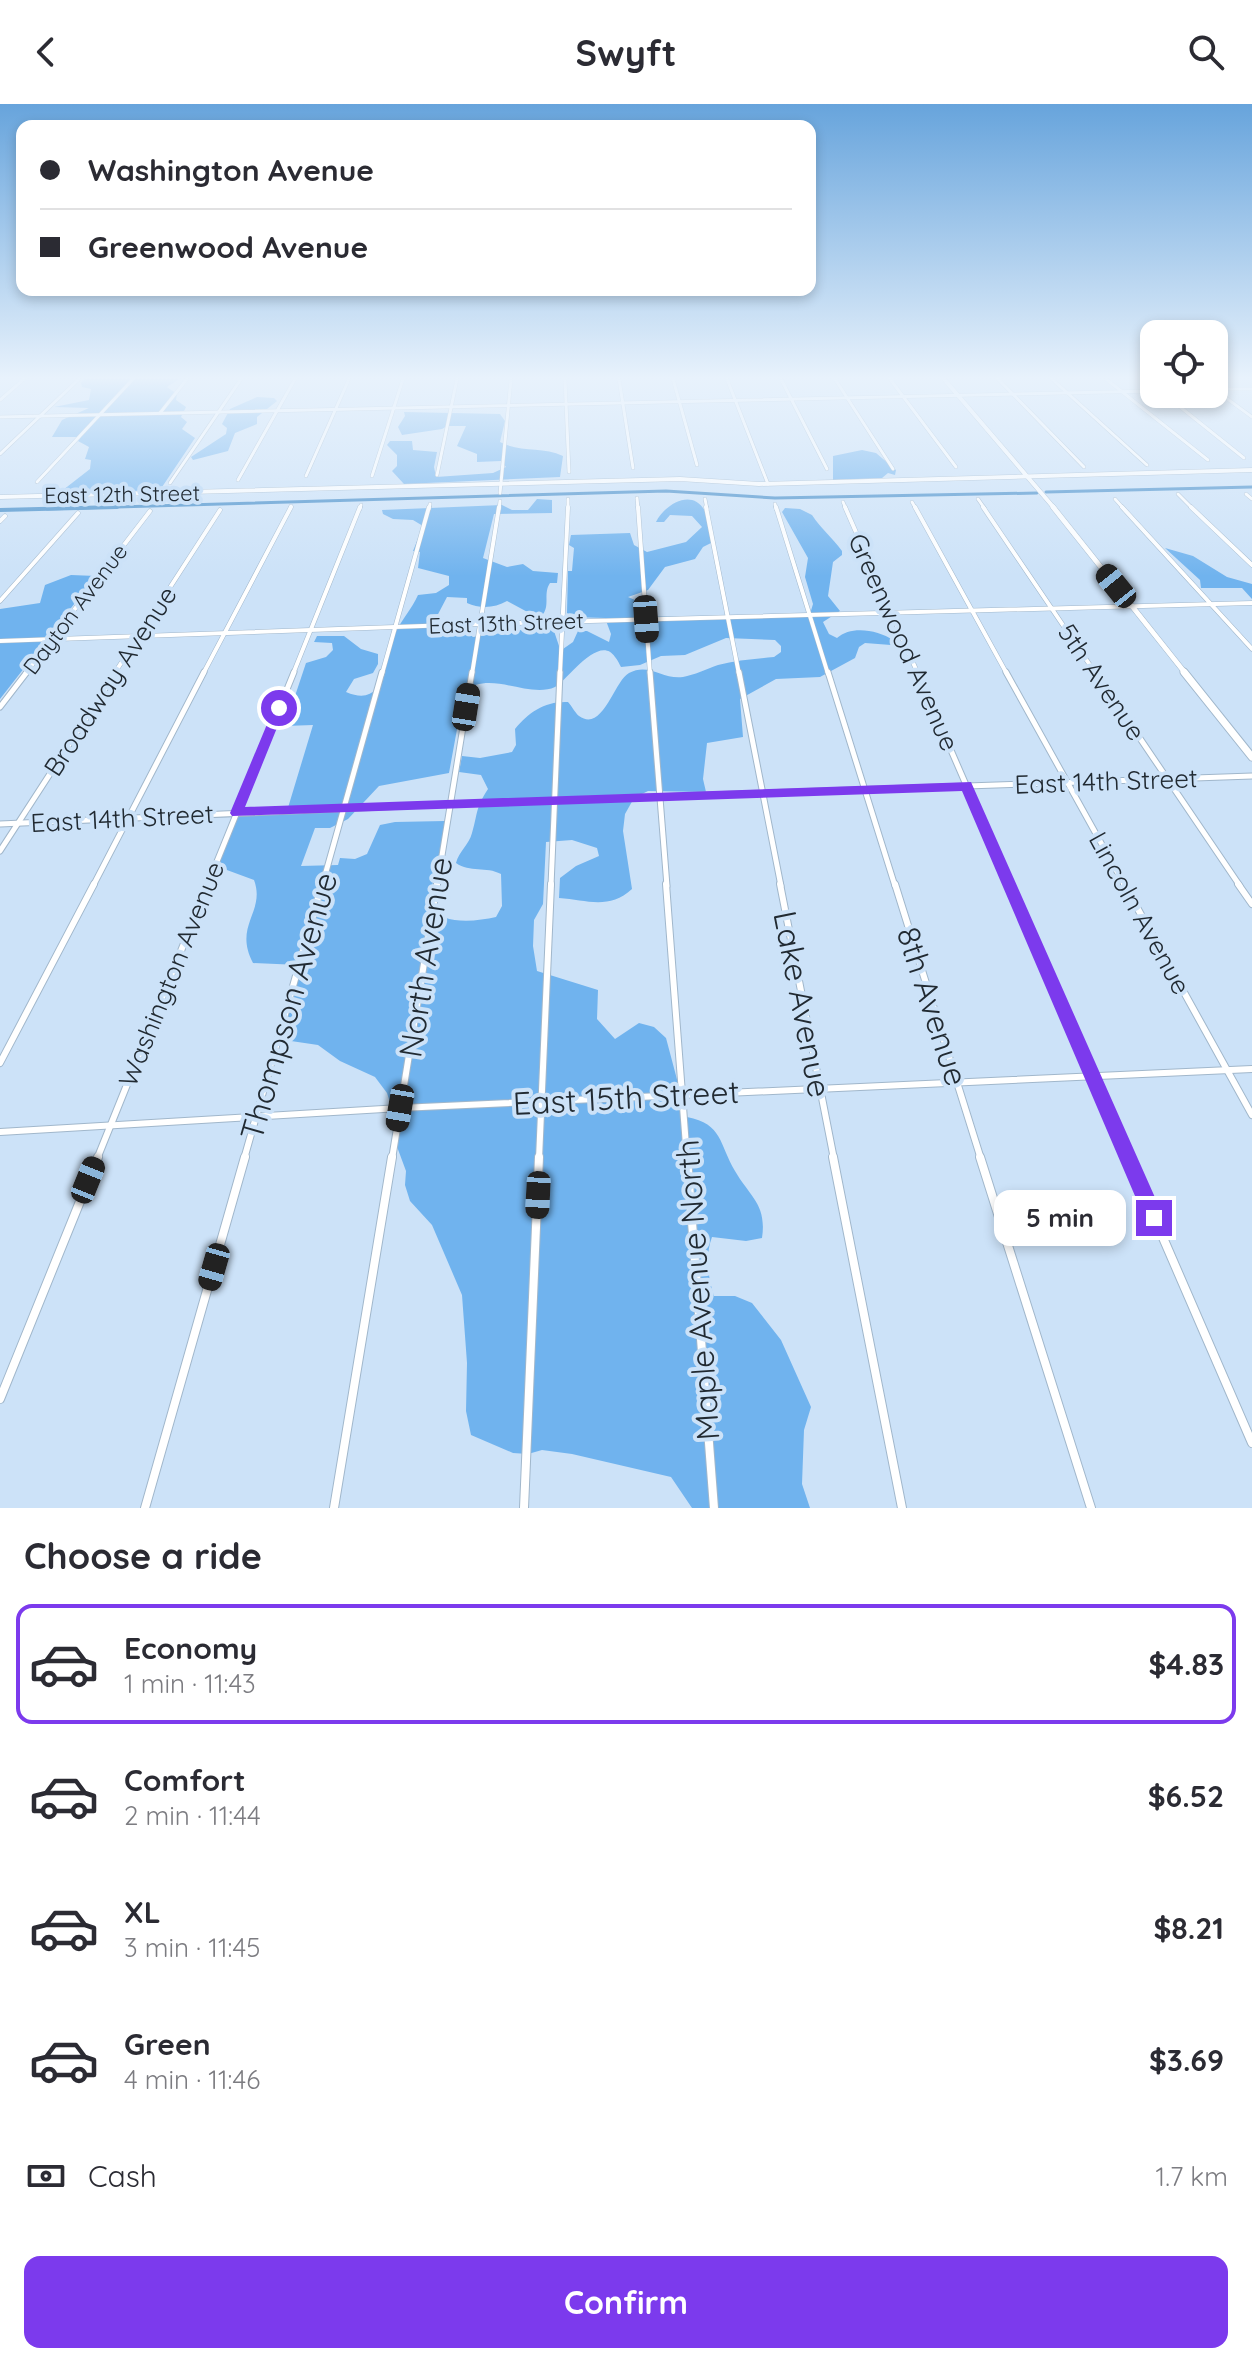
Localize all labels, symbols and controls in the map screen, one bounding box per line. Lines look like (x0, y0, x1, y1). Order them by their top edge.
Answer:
icon: back (24, 30, 68, 74)
text: Swyft (576, 30, 676, 75)
icon: search (1184, 30, 1228, 74)
text: Washington Avenue (88, 151, 374, 189)
text: Greenwood Avenue (88, 228, 368, 266)
map controls (1140, 320, 1228, 408)
button: locate (1140, 320, 1228, 408)
street label: East 12th Street (44, 479, 200, 509)
street label: Greenwood Avenue (841, 528, 967, 756)
street label: Dayton Avenue (17, 538, 133, 680)
car (1092, 560, 1140, 612)
street label: Broadway Avenue (36, 580, 184, 782)
car (632, 594, 660, 644)
street label: East 13th Street (428, 606, 584, 640)
street label: 5th Avenue (1051, 617, 1153, 747)
car (450, 681, 482, 733)
route start (261, 690, 297, 726)
street label: East 14th Street (1014, 761, 1198, 801)
street label: East 14th Street (30, 797, 214, 839)
street label: Lincoln Avenue (1082, 826, 1198, 1000)
street label: North Avenue (389, 854, 461, 1060)
street label: Washington Avenue (111, 857, 231, 1091)
street label: Thompson Avenue (231, 868, 345, 1144)
street label: Lake Avenue (765, 907, 841, 1101)
street label: 8th Avenue (889, 922, 977, 1090)
street label: East 15th Street (512, 1071, 740, 1123)
car (384, 1082, 416, 1134)
street label: Maple Avenue North (667, 1138, 727, 1442)
car (68, 1153, 108, 1207)
car (525, 1170, 551, 1220)
callout: 5 min (994, 1190, 1126, 1246)
route end (1136, 1200, 1172, 1236)
text: 5 min (1026, 1201, 1094, 1234)
car (196, 1241, 232, 1293)
text: Choose a ride (24, 1533, 262, 1578)
icon: car (28, 1628, 100, 1700)
text: Economy (124, 1629, 257, 1667)
text: $4.83 (1148, 1645, 1224, 1683)
text: 1 min · 11:43 (124, 1667, 256, 1700)
icon: car (28, 1760, 100, 1832)
text: Comfort (124, 1761, 245, 1799)
text: $6.52 (1148, 1777, 1224, 1815)
text: 2 min · 11:44 (124, 1799, 261, 1832)
icon: car (28, 1892, 100, 1964)
text: XL (124, 1893, 161, 1931)
text: $8.21 (1153, 1909, 1224, 1947)
text: 3 min · 11:45 (124, 1931, 260, 1964)
icon: car (28, 2024, 100, 2096)
text: Green (124, 2025, 211, 2063)
text: $3.69 (1149, 2041, 1224, 2079)
text: 4 min · 11:46 (124, 2063, 260, 2096)
icon: cash (24, 2154, 68, 2198)
text: Cash (88, 2157, 157, 2195)
text: 1.7 km (1156, 2160, 1228, 2193)
button: Confirm (24, 2256, 1228, 2348)

